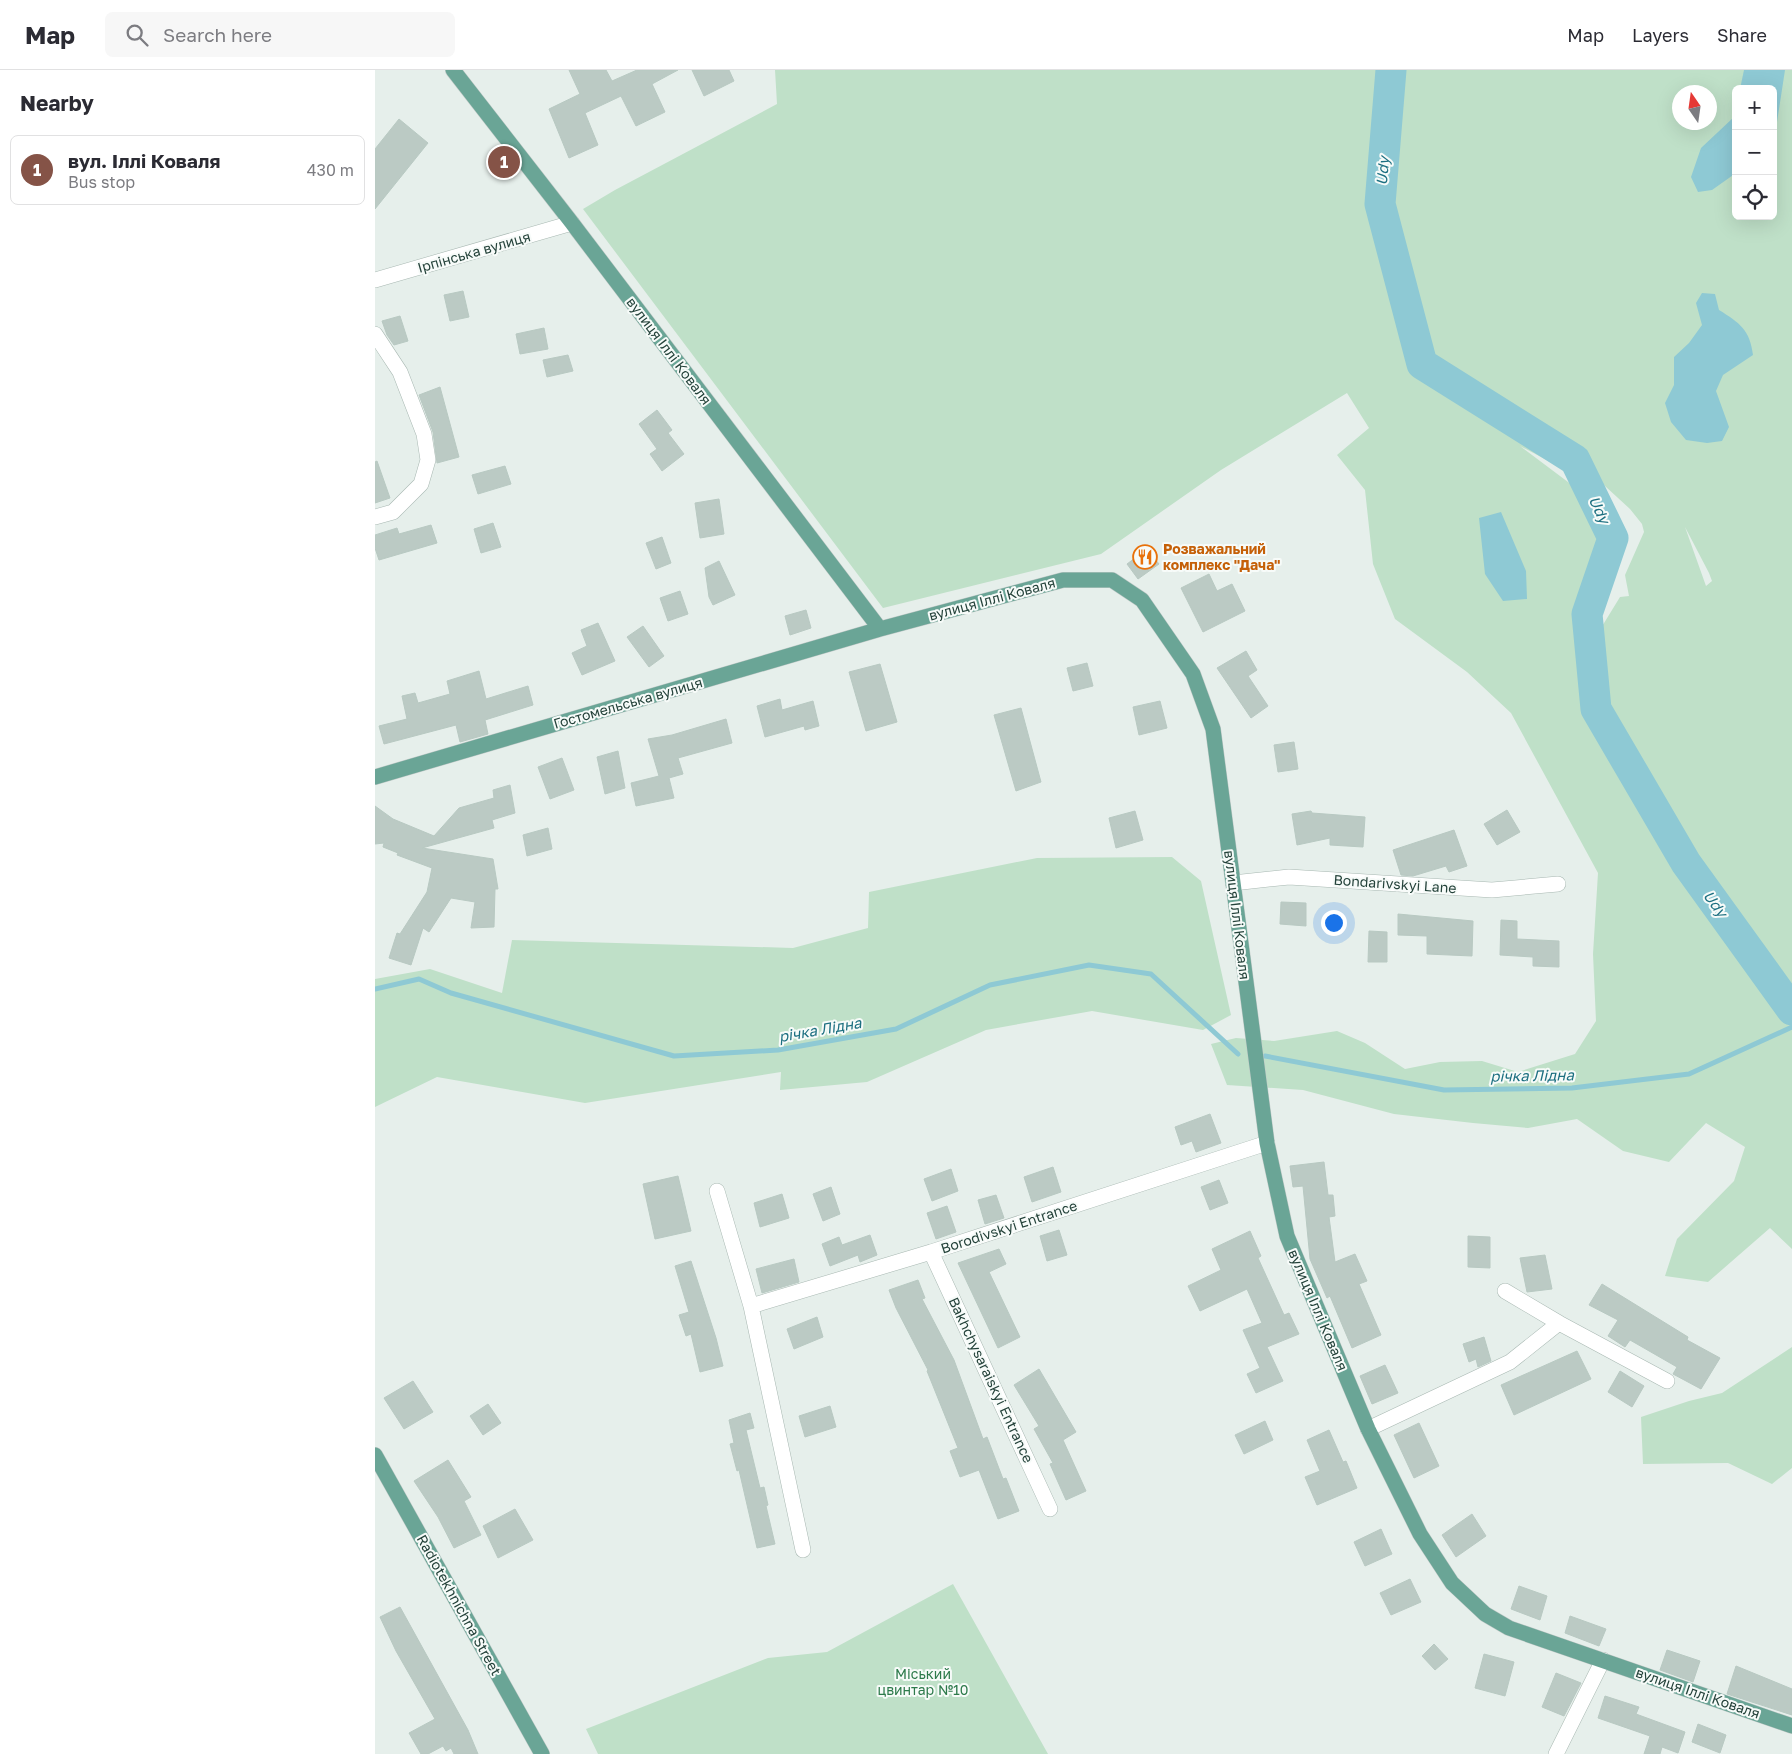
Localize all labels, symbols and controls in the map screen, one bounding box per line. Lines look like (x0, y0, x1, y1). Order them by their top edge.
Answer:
search box (105, 12, 455, 57)
text: Map (25, 20, 75, 49)
icon: search (123, 21, 151, 49)
text: Search here (163, 23, 272, 46)
text: Map (1567, 24, 1604, 46)
text: Layers (1632, 24, 1689, 46)
text: Share (1717, 24, 1767, 46)
north arrow (1672, 85, 1717, 130)
map controls (1732, 85, 1777, 220)
button: + (1732, 85, 1777, 130)
text: Nearby (20, 90, 94, 116)
button: − (1732, 130, 1777, 175)
pin: 1 (488, 143, 520, 181)
text: вул. Іллі Коваля (68, 149, 220, 172)
water label: Udy (1372, 153, 1393, 186)
text: 1 (33, 160, 41, 180)
text: 430 m (307, 160, 354, 180)
text: Bus stop (68, 172, 135, 192)
button: locate (1732, 175, 1777, 220)
street label: Ірпінська вулиця (415, 227, 532, 276)
street label: вулиця Іллі Коваля (623, 294, 715, 408)
water label: Udy (1585, 493, 1615, 529)
place label: Розважальний комплекс "Дача" (1163, 540, 1281, 573)
restaurant icon: Розважальний комплекс "Дача" (1132, 544, 1158, 570)
street label: вулиця Іллі Коваля (927, 573, 1057, 624)
street label: Гостомельська вулиця (551, 673, 704, 732)
street label: вулиця Іллі Коваля (1221, 849, 1254, 981)
street label: Bondarivskyi Lane (1333, 871, 1457, 896)
water label: Udy (1699, 887, 1733, 923)
your location (1321, 910, 1347, 936)
water label: річка Лідна (777, 1013, 863, 1045)
water label: річка Лідна (1490, 1065, 1575, 1085)
street label: Borodivskyi Entrance (938, 1196, 1079, 1257)
street label: вулиця Іллі Коваля (1285, 1247, 1352, 1373)
street label: Bakhchysaraiskyi Entrance (946, 1294, 1037, 1465)
street label: Radiotekhnichna Street (414, 1531, 505, 1678)
street label: вулиця Іллі Коваля (1634, 1663, 1762, 1722)
park label: Міський цвинтар №10 (877, 1665, 969, 1698)

